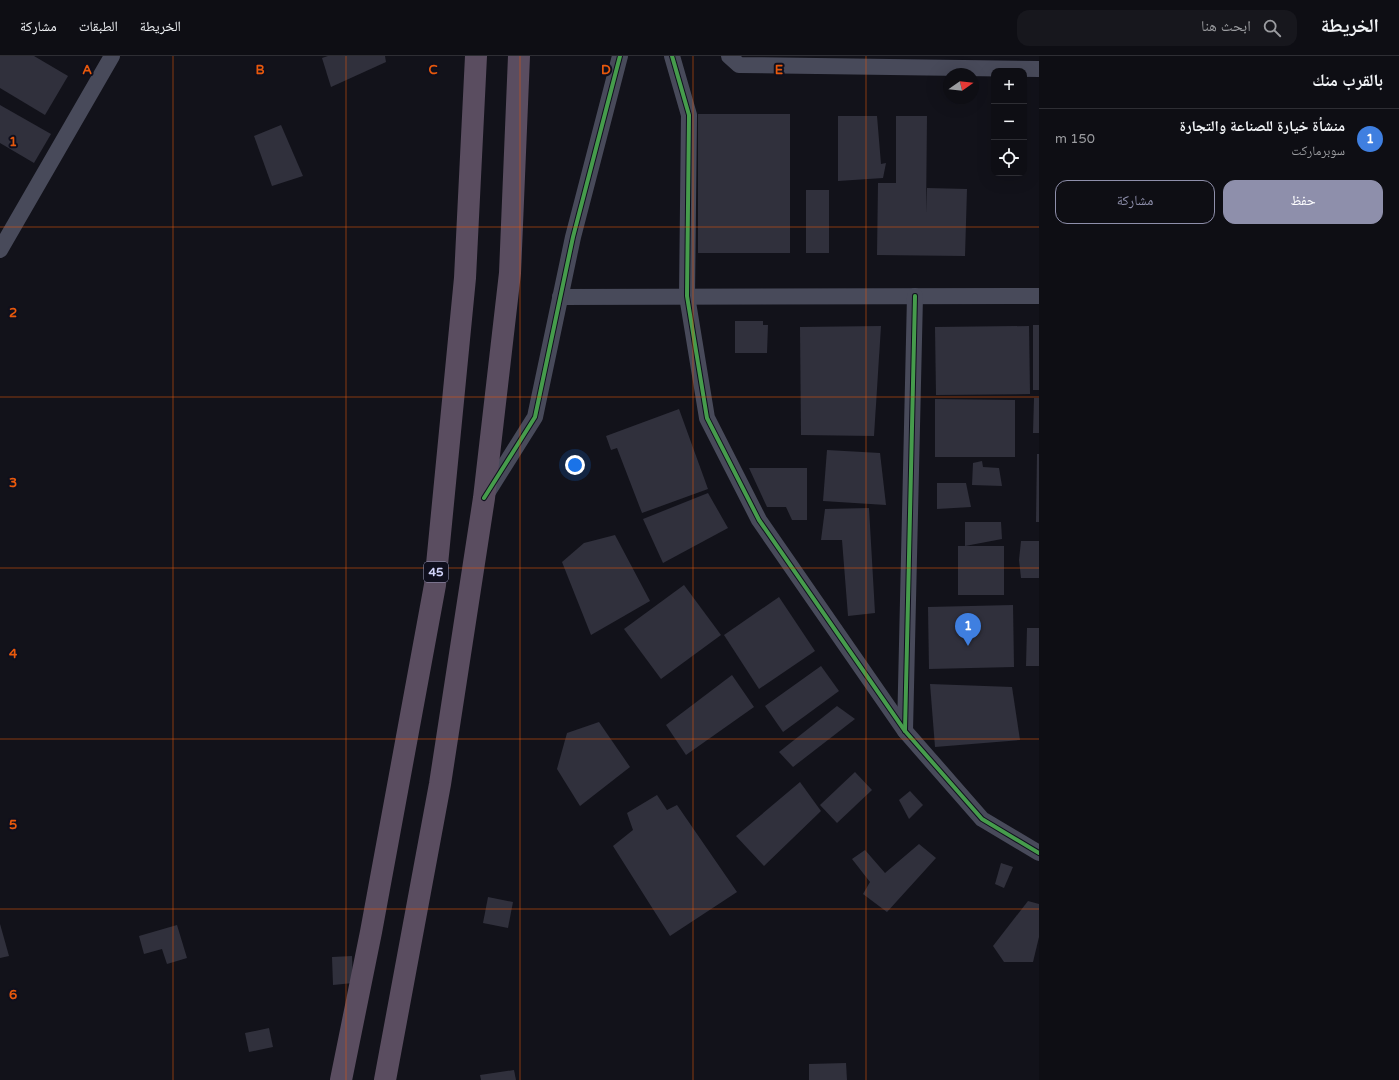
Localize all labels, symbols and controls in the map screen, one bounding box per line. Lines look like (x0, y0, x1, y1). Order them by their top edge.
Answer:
search box (1017, 10, 1297, 46)
text: الخريطة (1321, 15, 1379, 37)
text: ابحث هنا (1201, 17, 1251, 35)
icon: search (1261, 17, 1283, 39)
text: مشاركة (20, 18, 57, 35)
text: الطبقات (79, 18, 118, 35)
text: الخريطة (140, 18, 181, 35)
text: A (82, 62, 92, 78)
text: B (255, 62, 265, 78)
text: C (428, 62, 438, 78)
text: D (601, 62, 611, 78)
text: E (775, 62, 783, 78)
north arrow (943, 68, 979, 104)
map controls (991, 68, 1027, 176)
button: + (991, 68, 1027, 104)
text: بالقرب منك (1312, 70, 1383, 91)
button: − (991, 104, 1027, 140)
text: منشأة خيارة للصناعة والتجارة (1180, 117, 1345, 135)
text: 150 m (1055, 131, 1095, 147)
text: 1 (1366, 131, 1374, 147)
text: 1 (9, 134, 17, 150)
button: locate (991, 140, 1027, 176)
text: سوبرماركت (1291, 143, 1345, 159)
button: مشاركة (1055, 180, 1215, 224)
button: حفظ (1223, 180, 1383, 224)
text: 2 (9, 305, 17, 321)
your location (565, 455, 585, 475)
text: 3 (9, 475, 17, 491)
road number: 45 (424, 562, 448, 582)
pin: 1 (955, 613, 981, 646)
text: 4 (9, 646, 18, 662)
text: 5 (9, 817, 17, 833)
text: 6 (9, 987, 17, 1003)

